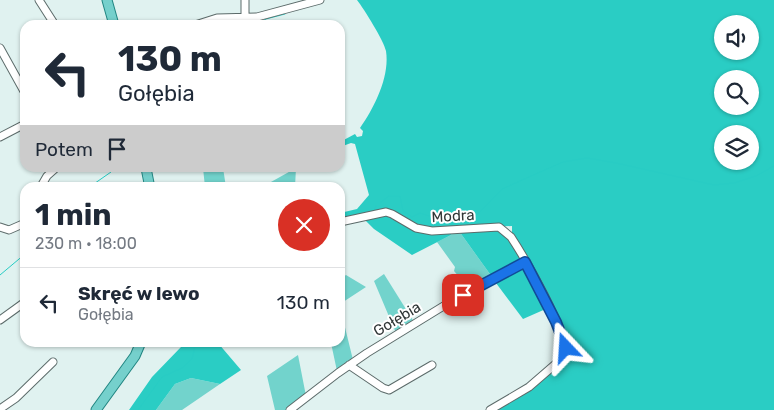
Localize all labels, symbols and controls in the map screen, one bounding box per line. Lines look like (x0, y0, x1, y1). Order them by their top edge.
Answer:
map controls (714, 15, 759, 170)
button: sound (714, 15, 759, 60)
text: 130 m (118, 38, 222, 80)
icon: left (35, 40, 100, 105)
button: search (714, 70, 759, 115)
text: Gołębia (118, 80, 195, 107)
button: layers (714, 125, 759, 170)
icon: arrive (103, 135, 131, 163)
text: Potem (35, 138, 93, 161)
text: 1 min (35, 197, 112, 233)
button: close (278, 199, 330, 251)
street label: Modra (431, 206, 475, 226)
text: 230 m · 18:00 (35, 234, 137, 253)
pin (442, 274, 484, 316)
icon: arrive (449, 281, 477, 309)
text: Skręć w lewo (78, 282, 200, 305)
icon: left (35, 289, 63, 317)
text: 130 m (277, 291, 330, 314)
street label: Gołębia (370, 298, 424, 340)
text: Gołębia (78, 305, 134, 324)
position arrow (539, 321, 591, 373)

